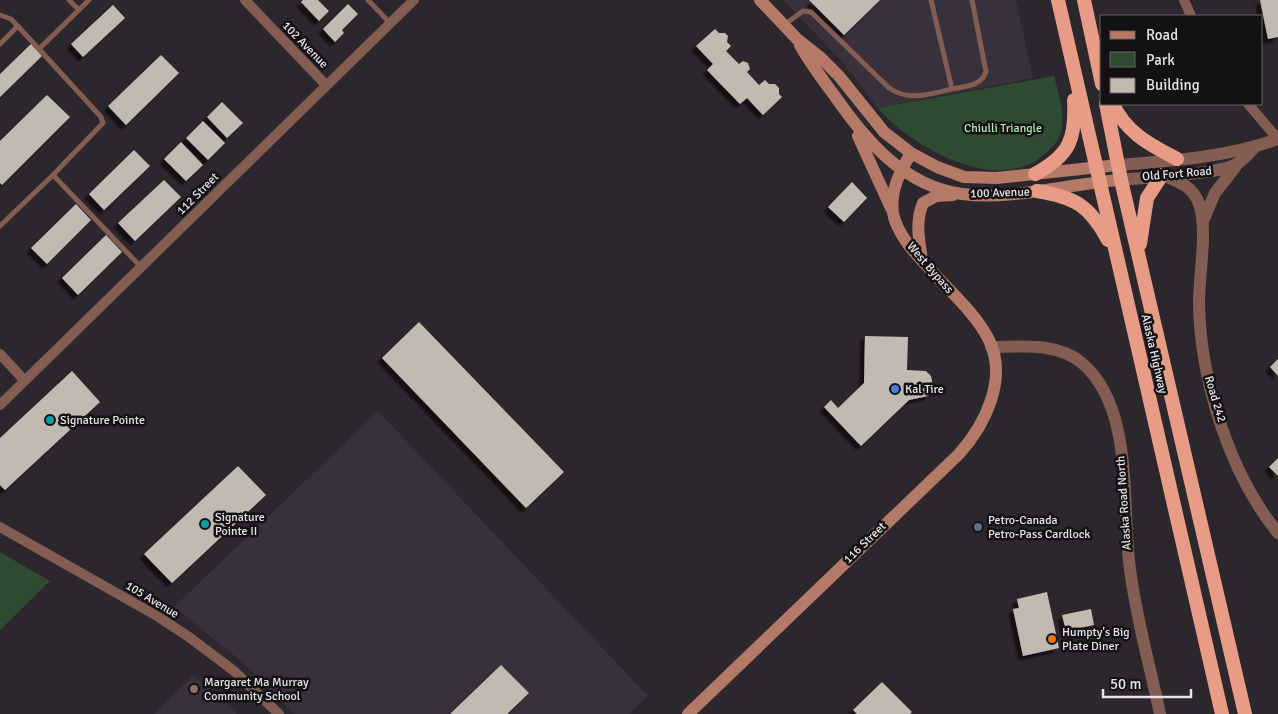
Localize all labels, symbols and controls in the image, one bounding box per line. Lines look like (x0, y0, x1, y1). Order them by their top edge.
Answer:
legend (1100, 15, 1263, 105)
street label: 102 Avenue (279, 18, 331, 72)
text: Road (1146, 26, 1178, 44)
text: Park (1146, 51, 1175, 69)
text: Building (1146, 76, 1200, 94)
park label: Chiulli Triangle (964, 121, 1042, 136)
street label: Old Fort Road (1142, 163, 1212, 185)
street label: 112 Street (174, 170, 222, 218)
street label: 100 Avenue (970, 184, 1030, 202)
street label: West Bypass (904, 239, 956, 297)
street label: Alaska Highway (1138, 313, 1171, 396)
street label: Road 242 (1201, 374, 1229, 424)
place label: Kal Tire (905, 382, 944, 397)
marker: Kal Tire (889, 383, 901, 395)
place label: Signature Pointe (60, 413, 145, 428)
marker: Signature Pointe (44, 414, 56, 426)
street label: Alaska Road North (1113, 455, 1135, 551)
place label: Signature Pointe II (215, 510, 265, 539)
place label: Petro-Canada Petro-Pass Cardlock (988, 513, 1090, 542)
marker: Signature Pointe II (199, 518, 211, 530)
street label: 116 Street (841, 519, 889, 567)
marker: Petro-Canada Petro-Pass Cardlock (972, 521, 984, 533)
street label: 105 Avenue (123, 578, 181, 622)
place label: Humpty's Big Plate Diner (1062, 625, 1130, 654)
marker: Humpty's Big Plate Diner (1046, 633, 1058, 645)
scale bar (1103, 666, 1190, 698)
place label: Margaret Ma Murray Community School (204, 675, 309, 704)
text: 50 m (1110, 675, 1141, 693)
marker: Margaret Ma Murray Community School (188, 683, 200, 695)

